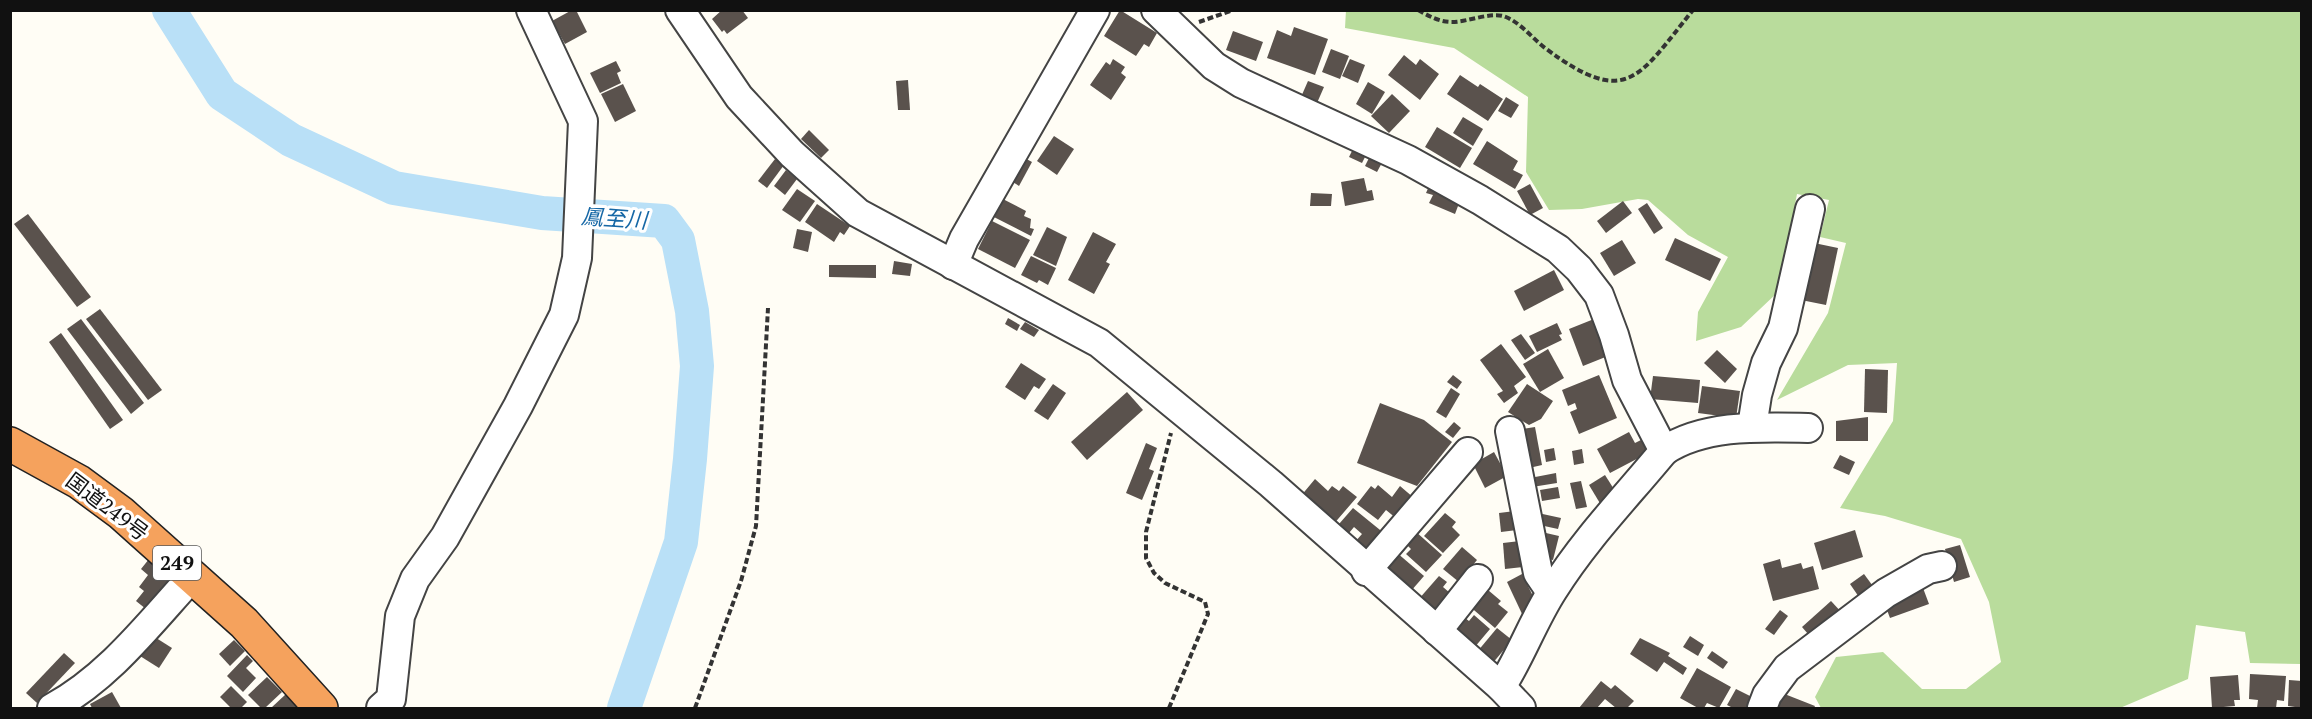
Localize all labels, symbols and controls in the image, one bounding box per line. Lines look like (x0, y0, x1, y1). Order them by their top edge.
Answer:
water label: 鳳至川 (580, 201, 650, 234)
street label: 国道249号 (61, 466, 155, 546)
road number: 249 (153, 546, 201, 580)

